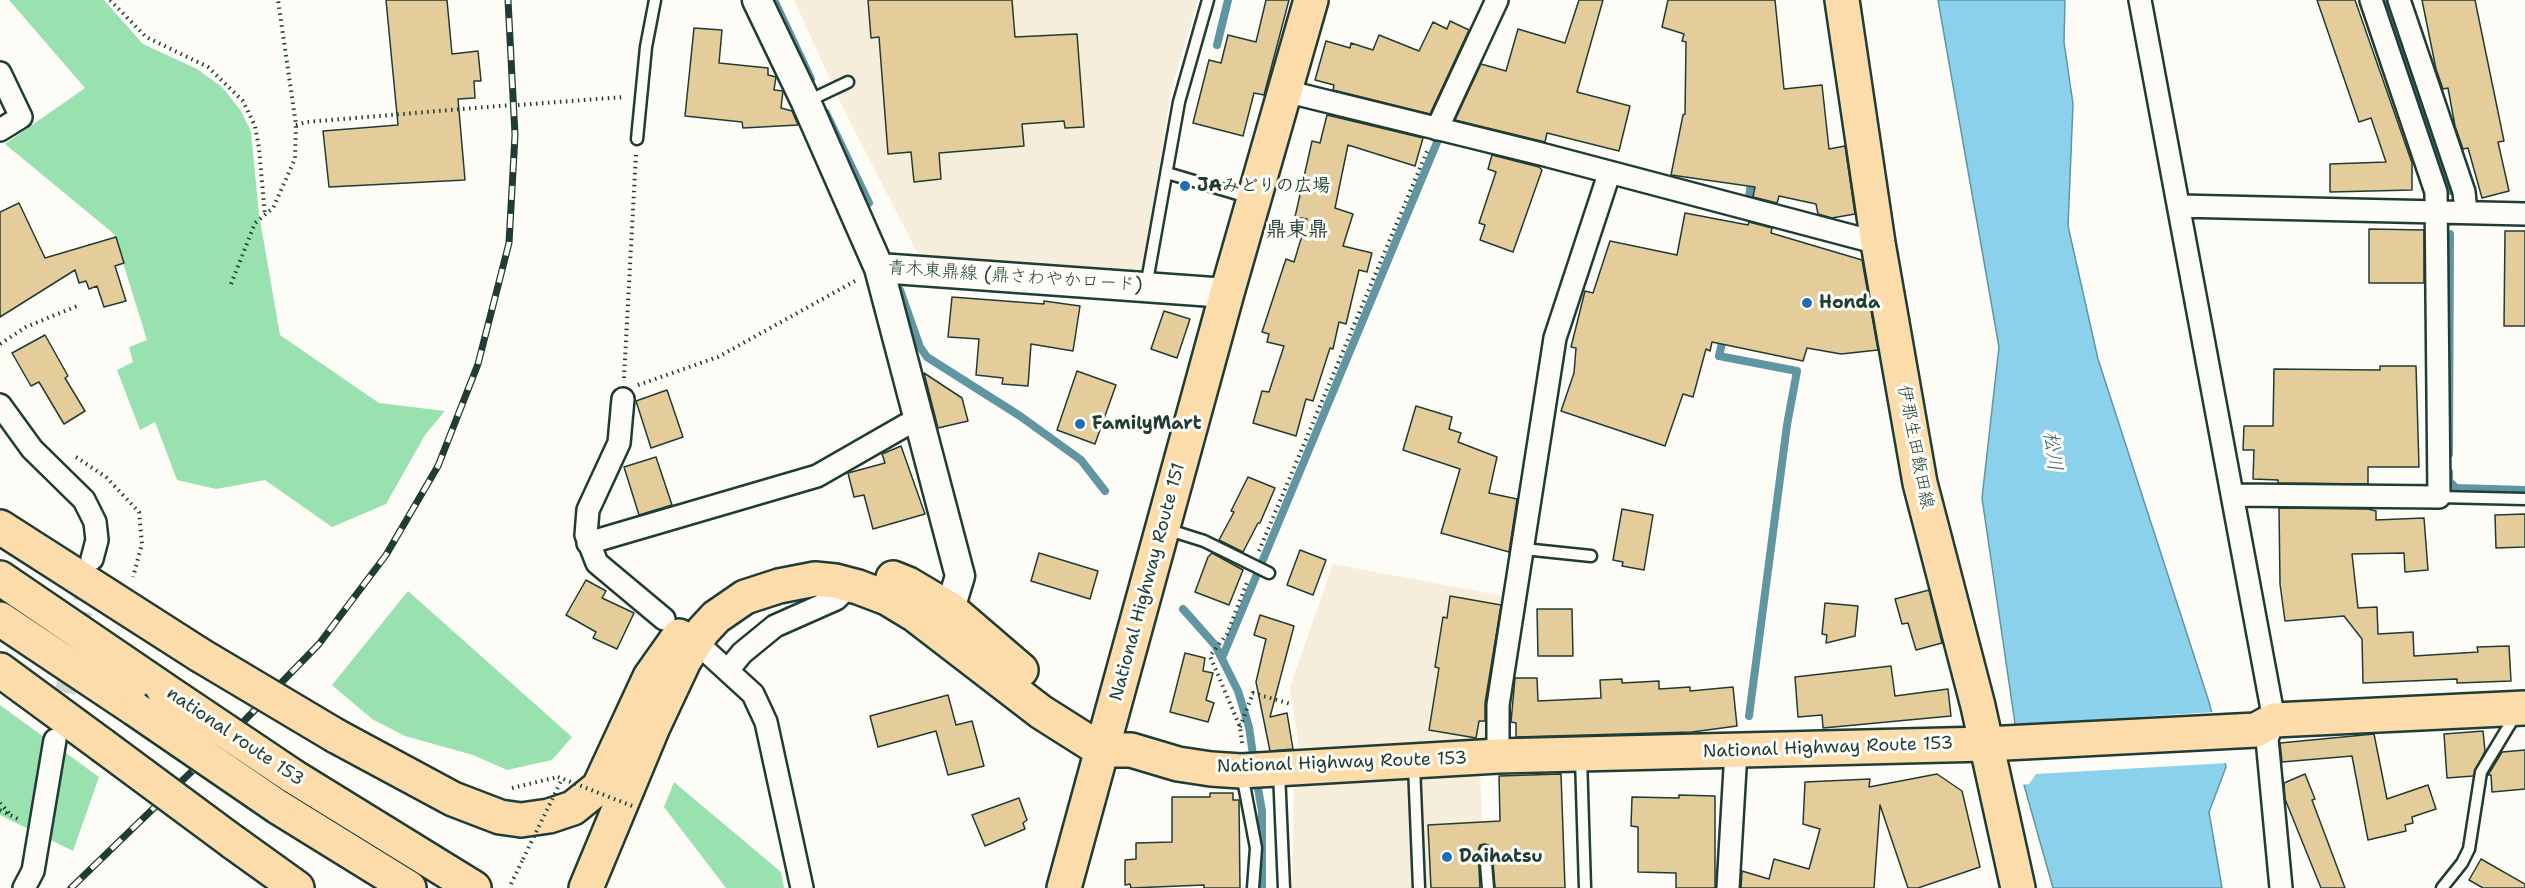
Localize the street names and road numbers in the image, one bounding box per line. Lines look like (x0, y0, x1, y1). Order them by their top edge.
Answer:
street label: 青木東鼎線 (鼎さわやかロード) (887, 257, 1143, 297)
street label: 伊那生田飯田線 (1892, 383, 1938, 511)
street label: National Highway Route 151 (1106, 461, 1190, 703)
street label: national route 153 (162, 683, 308, 791)
street label: National Highway Route 153 (1702, 733, 1954, 763)
street label: National Highway Route 153 (1216, 748, 1468, 778)

